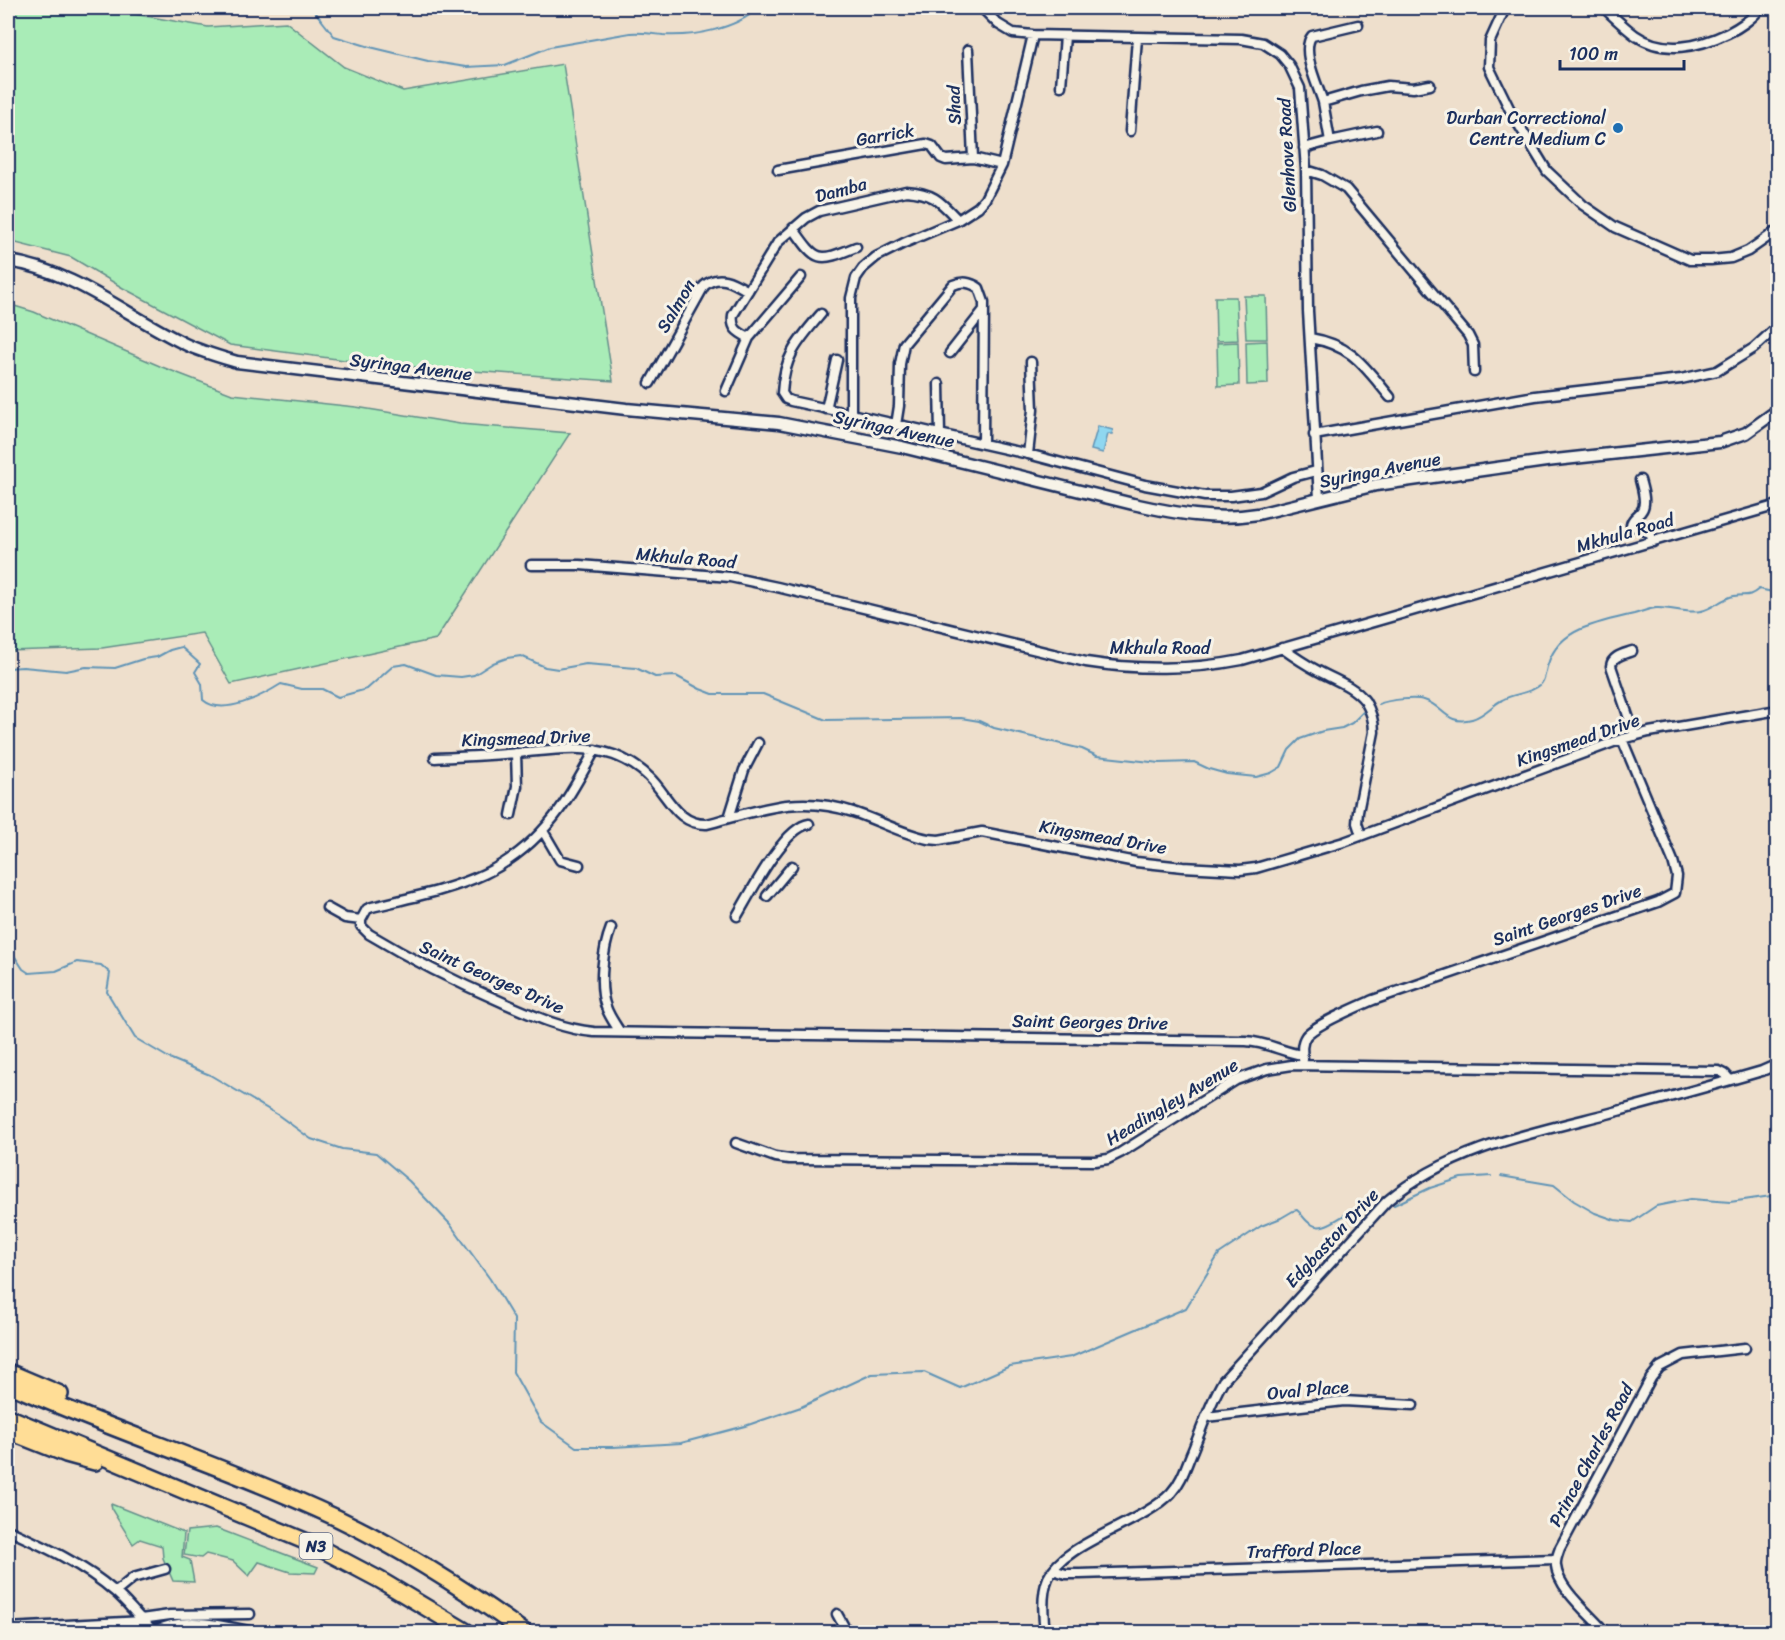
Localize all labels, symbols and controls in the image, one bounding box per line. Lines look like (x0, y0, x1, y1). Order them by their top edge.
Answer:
scale bar (1560, 33, 1684, 71)
text: 100 m (1569, 38, 1618, 70)
street label: Shad (937, 83, 971, 125)
street label: Glenhove Road (1268, 96, 1306, 213)
place label: Durban Correctional Centre Medium C (1446, 102, 1607, 155)
street label: Garrick (853, 114, 917, 156)
marker: Durban Correctional Centre Medium C (1611, 121, 1625, 135)
street label: Damba (812, 168, 871, 212)
street label: Salmon (647, 273, 705, 339)
street label: Syringa Avenue (348, 344, 474, 390)
street label: Syringa Avenue (830, 401, 958, 457)
street label: Syringa Avenue (1317, 443, 1443, 497)
street label: Mkhula Road (1572, 503, 1679, 562)
street label: Mkhula Road (635, 538, 739, 578)
street label: Mkhula Road (1110, 632, 1212, 664)
street label: Kingsmead Drive (1512, 704, 1644, 776)
street label: Kingsmead Drive (461, 720, 591, 756)
street label: Kingsmead Drive (1037, 810, 1169, 864)
street label: Saint Georges Drive (1488, 874, 1646, 956)
street label: Saint Georges Drive (414, 931, 570, 1023)
street label: Saint Georges Drive (1012, 1005, 1168, 1039)
street label: Headingley Avenue (1099, 1049, 1245, 1155)
street label: Edgbaston Drive (1277, 1180, 1387, 1296)
street label: Oval Place (1266, 1370, 1350, 1409)
street label: Prince Charles Road (1540, 1376, 1643, 1533)
street label: Trafford Place (1246, 1532, 1362, 1568)
road number: N3 (300, 1533, 332, 1559)

